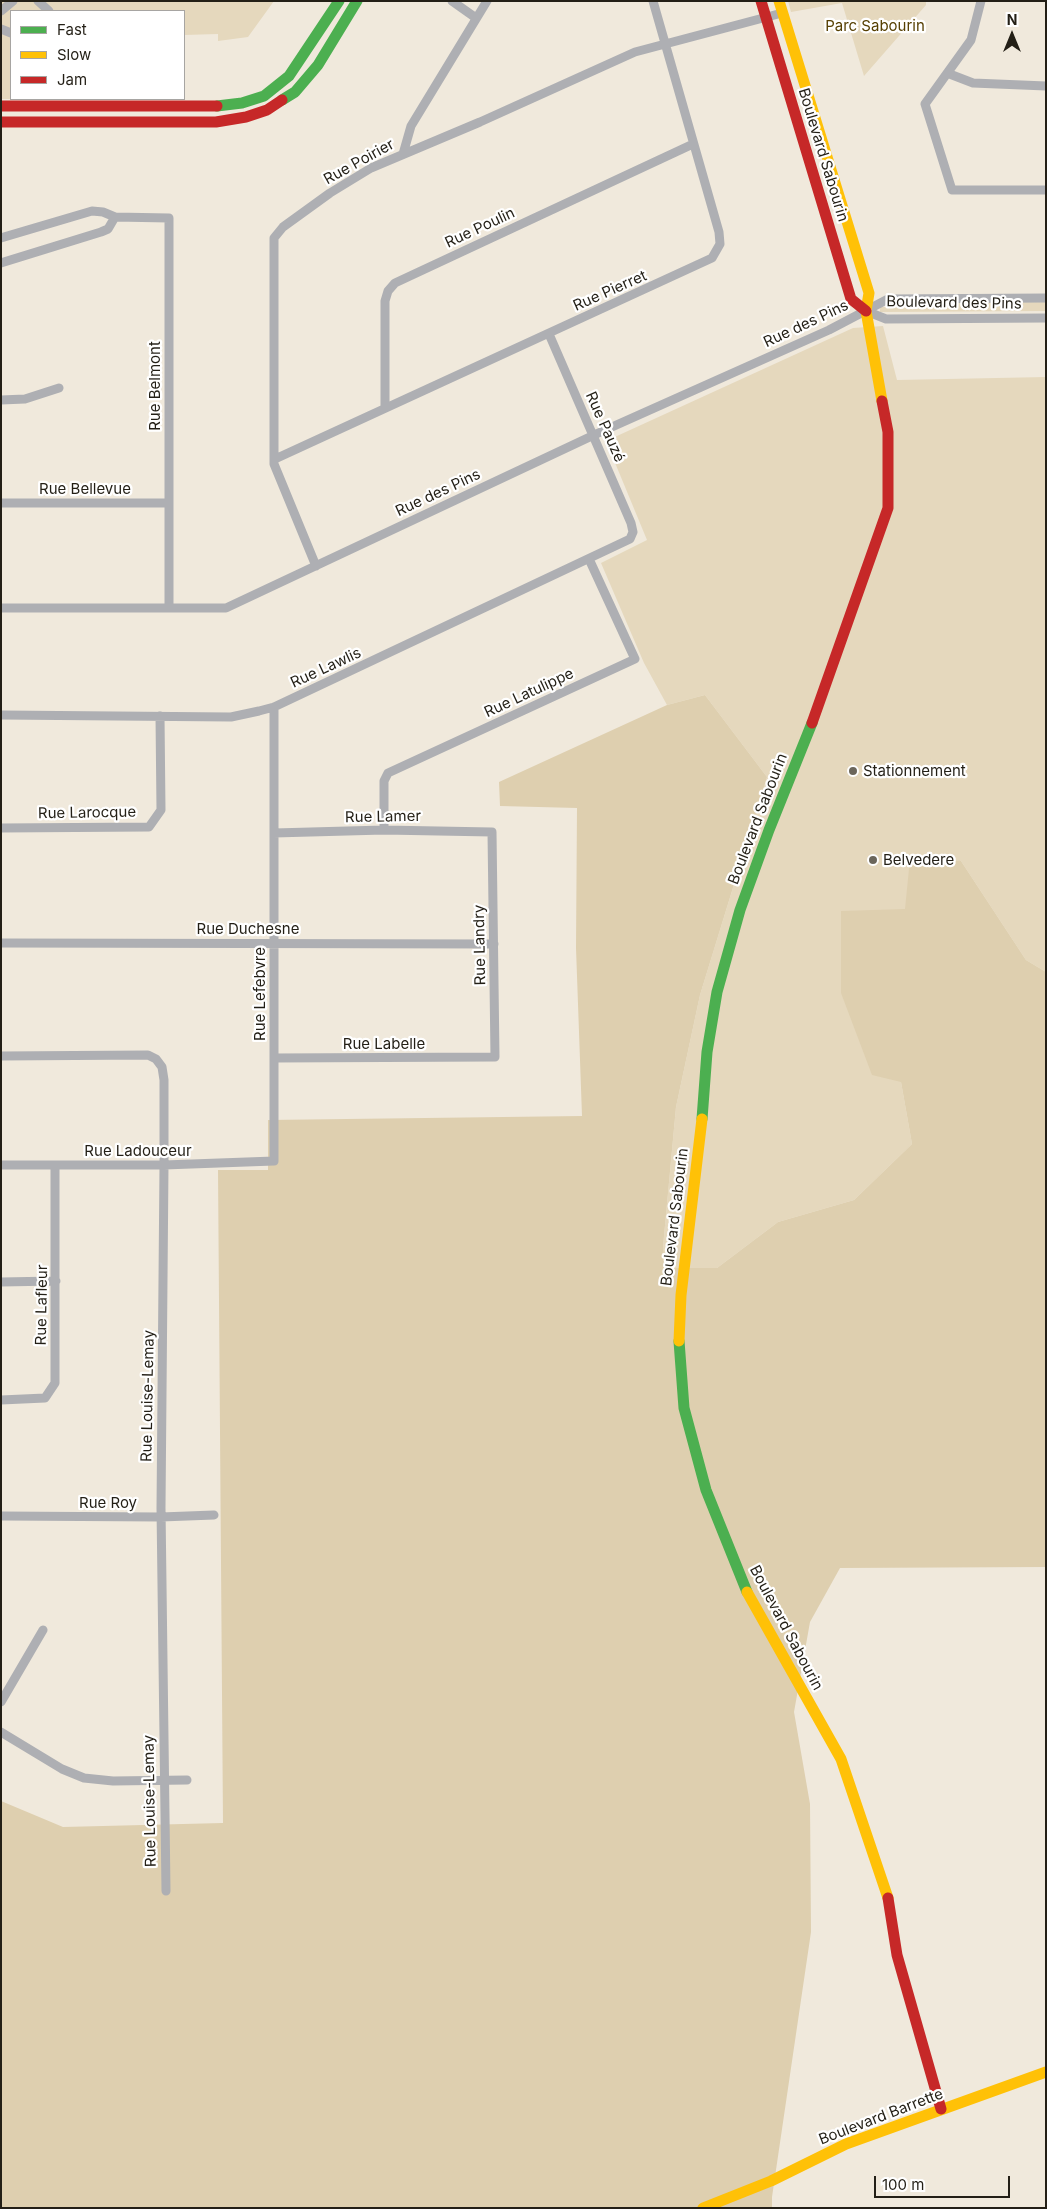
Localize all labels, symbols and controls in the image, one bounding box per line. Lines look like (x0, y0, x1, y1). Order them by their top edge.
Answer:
legend (10, 10, 185, 100)
north arrow (987, 10, 1037, 60)
text: N (1007, 11, 1017, 28)
park label: Parc Sabourin (825, 17, 925, 35)
text: Fast (57, 20, 87, 39)
text: Slow (57, 45, 91, 64)
text: Jam (57, 70, 87, 89)
street label: Boulevard Sabourin (794, 86, 852, 224)
street label: Rue Poirier (321, 135, 397, 189)
street label: Rue Poulin (442, 204, 518, 252)
street label: Rue Pierret (571, 267, 649, 315)
street label: Boulevard des Pins (886, 293, 1022, 313)
street label: Rue des Pins (761, 296, 851, 352)
street label: Rue Belmont (146, 341, 164, 431)
street label: Rue Pauzé (581, 389, 629, 465)
street label: Rue des Pins (393, 465, 483, 521)
street label: Rue Bellevue (39, 480, 131, 498)
street label: Rue Lawlis (288, 644, 364, 692)
street label: Rue Latulippe (481, 664, 577, 722)
street label: Boulevard Sabourin (725, 751, 791, 887)
place label: Stationnement (863, 762, 966, 780)
marker: Stationnement (847, 765, 859, 777)
street label: Rue Larocque (38, 803, 136, 823)
street label: Rue Lamer (345, 807, 421, 827)
place label: Belvedere (883, 851, 954, 869)
marker: Belvedere (867, 854, 879, 866)
street label: Rue Landry (470, 904, 490, 986)
street label: Rue Duchesne (197, 920, 299, 938)
street label: Rue Lefebvre (251, 947, 269, 1041)
street label: Rue Labelle (343, 1035, 425, 1053)
street label: Rue Ladouceur (84, 1142, 192, 1160)
street label: Boulevard Sabourin (658, 1147, 692, 1287)
street label: Rue Lafleur (32, 1264, 52, 1346)
street label: Rue Louise-Lemay (138, 1330, 158, 1462)
street label: Rue Roy (79, 1494, 137, 1512)
street label: Boulevard Sabourin (745, 1562, 827, 1694)
street label: Rue Louise-Lemay (140, 1735, 160, 1867)
street label: Boulevard Barrette (816, 2085, 946, 2149)
scale bar (877, 2166, 1013, 2198)
text: 100 m (882, 2175, 924, 2194)

